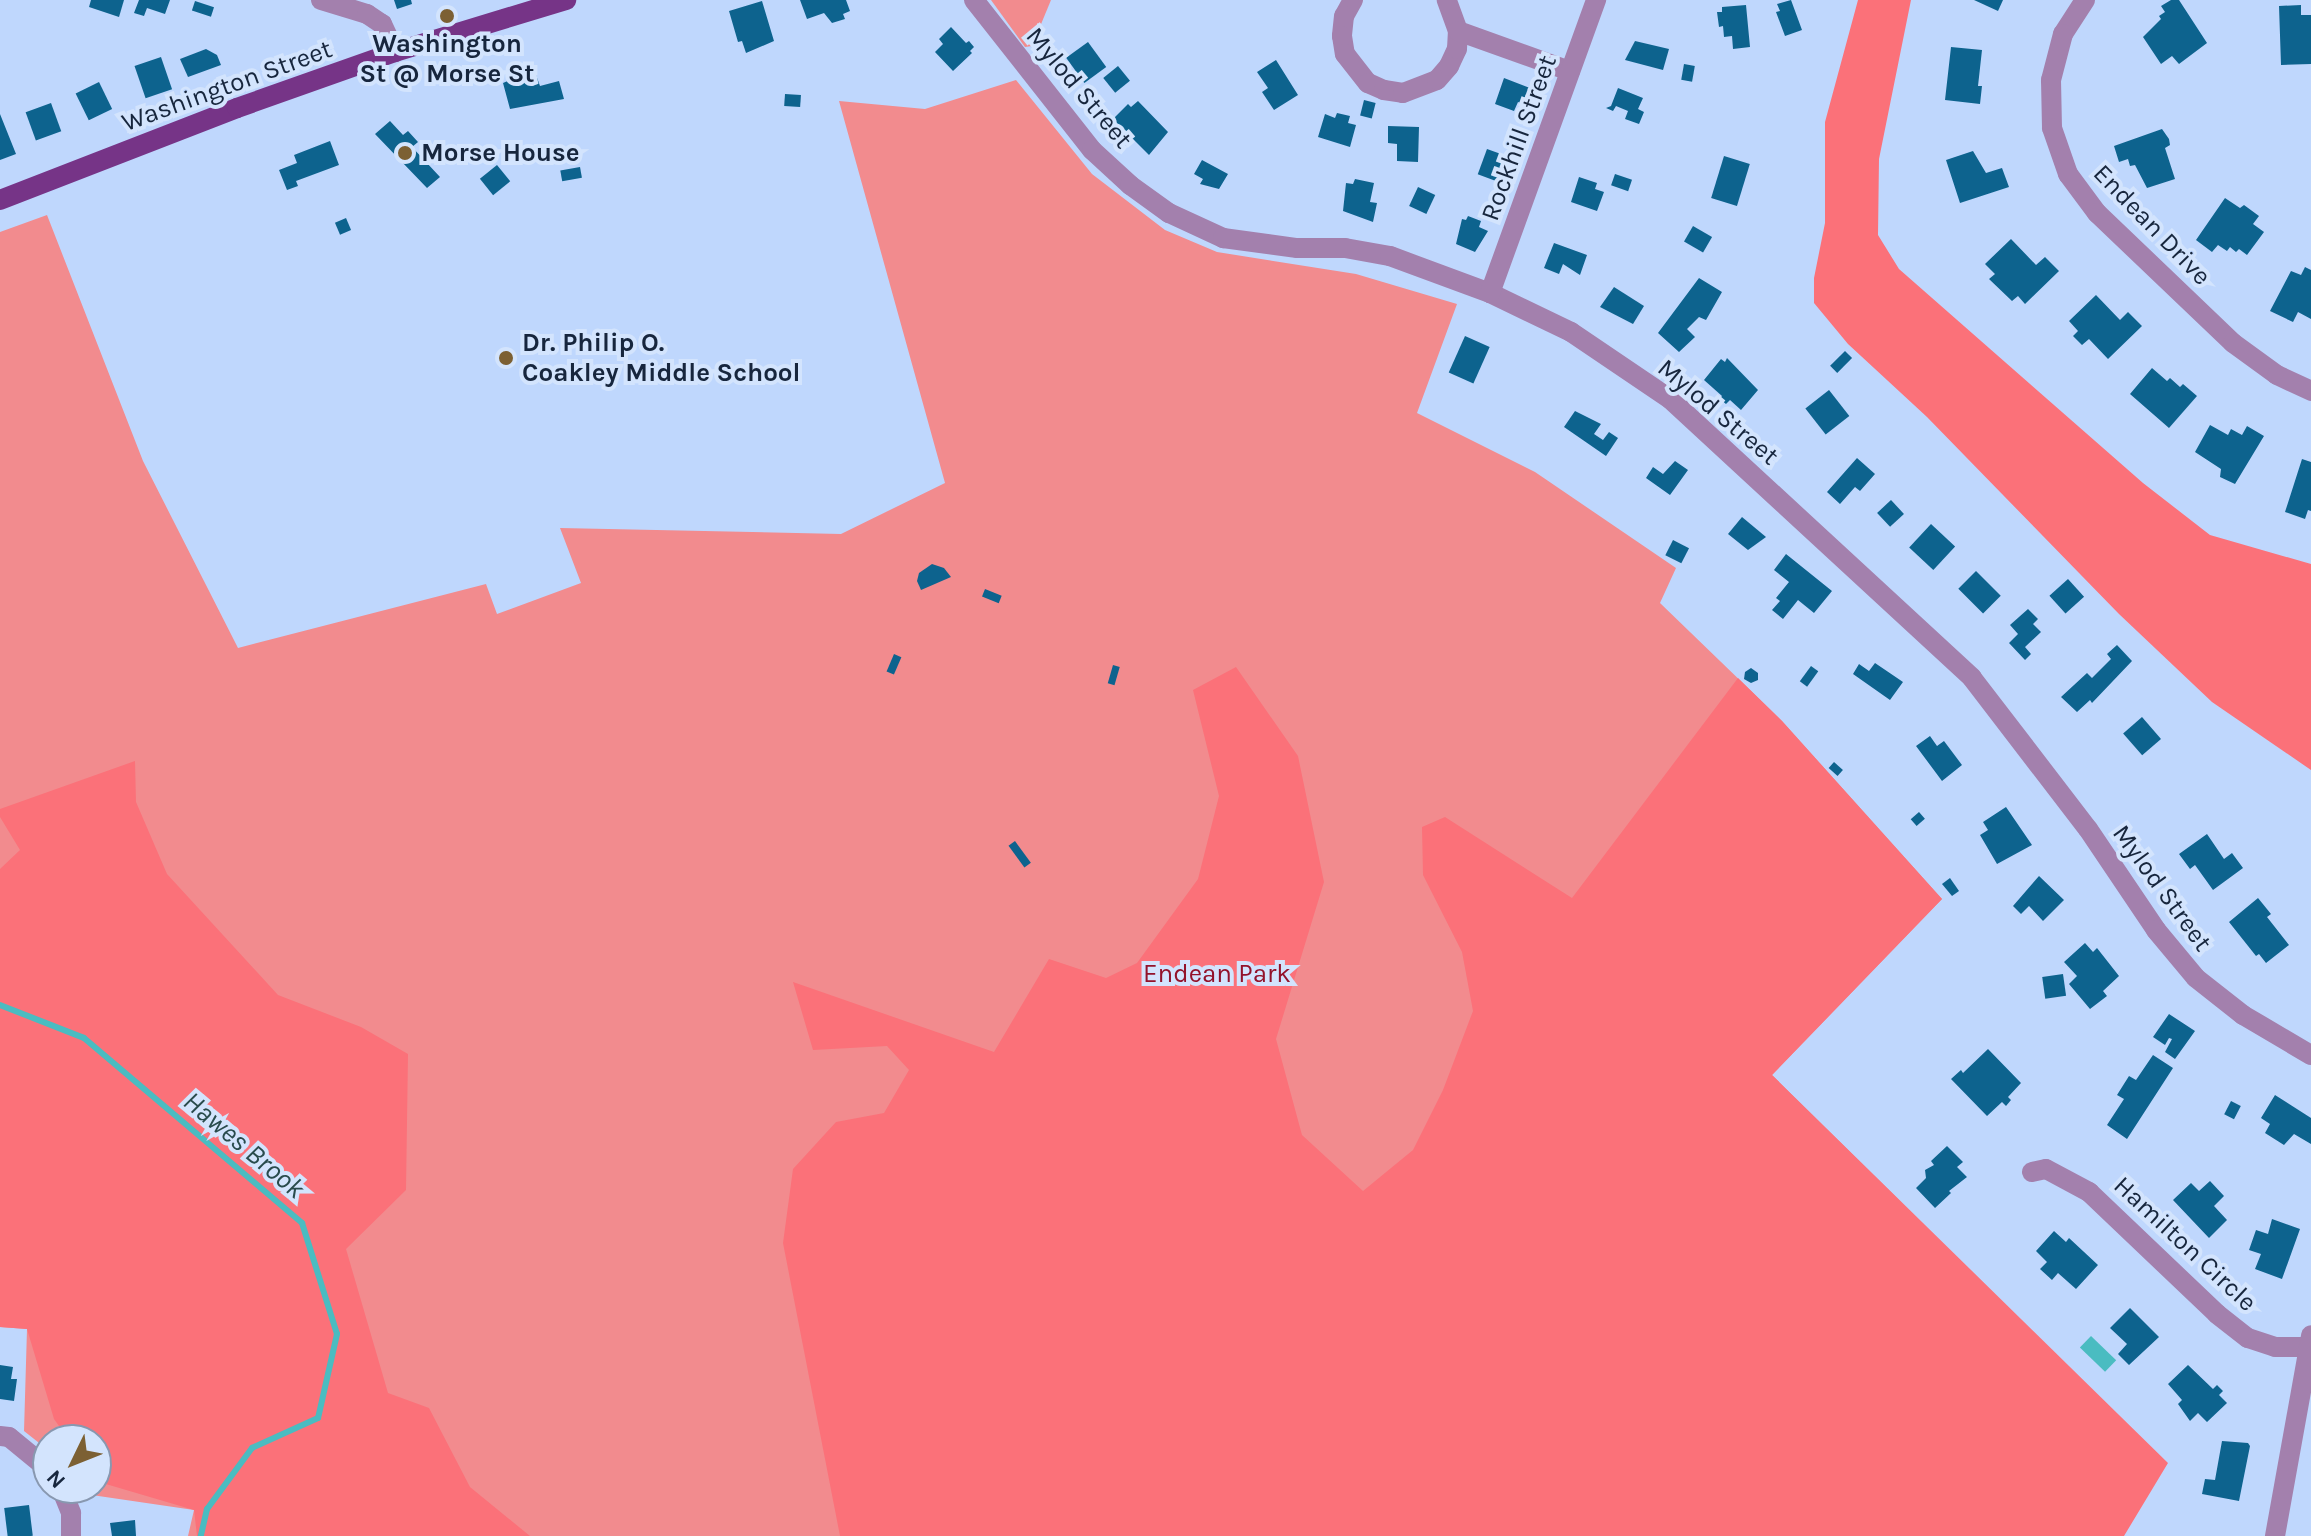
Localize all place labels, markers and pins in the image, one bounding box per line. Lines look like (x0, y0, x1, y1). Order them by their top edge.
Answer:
marker: Washington St @ Morse St (438, 7, 456, 25)
place label: Washington St @ Morse St (359, 28, 535, 90)
place label: Morse House (421, 137, 580, 169)
marker: Morse House (396, 144, 414, 162)
place label: Dr. Philip O. Coakley Middle School (522, 327, 800, 388)
marker: Dr. Philip O. Coakley Middle School (497, 349, 515, 367)

